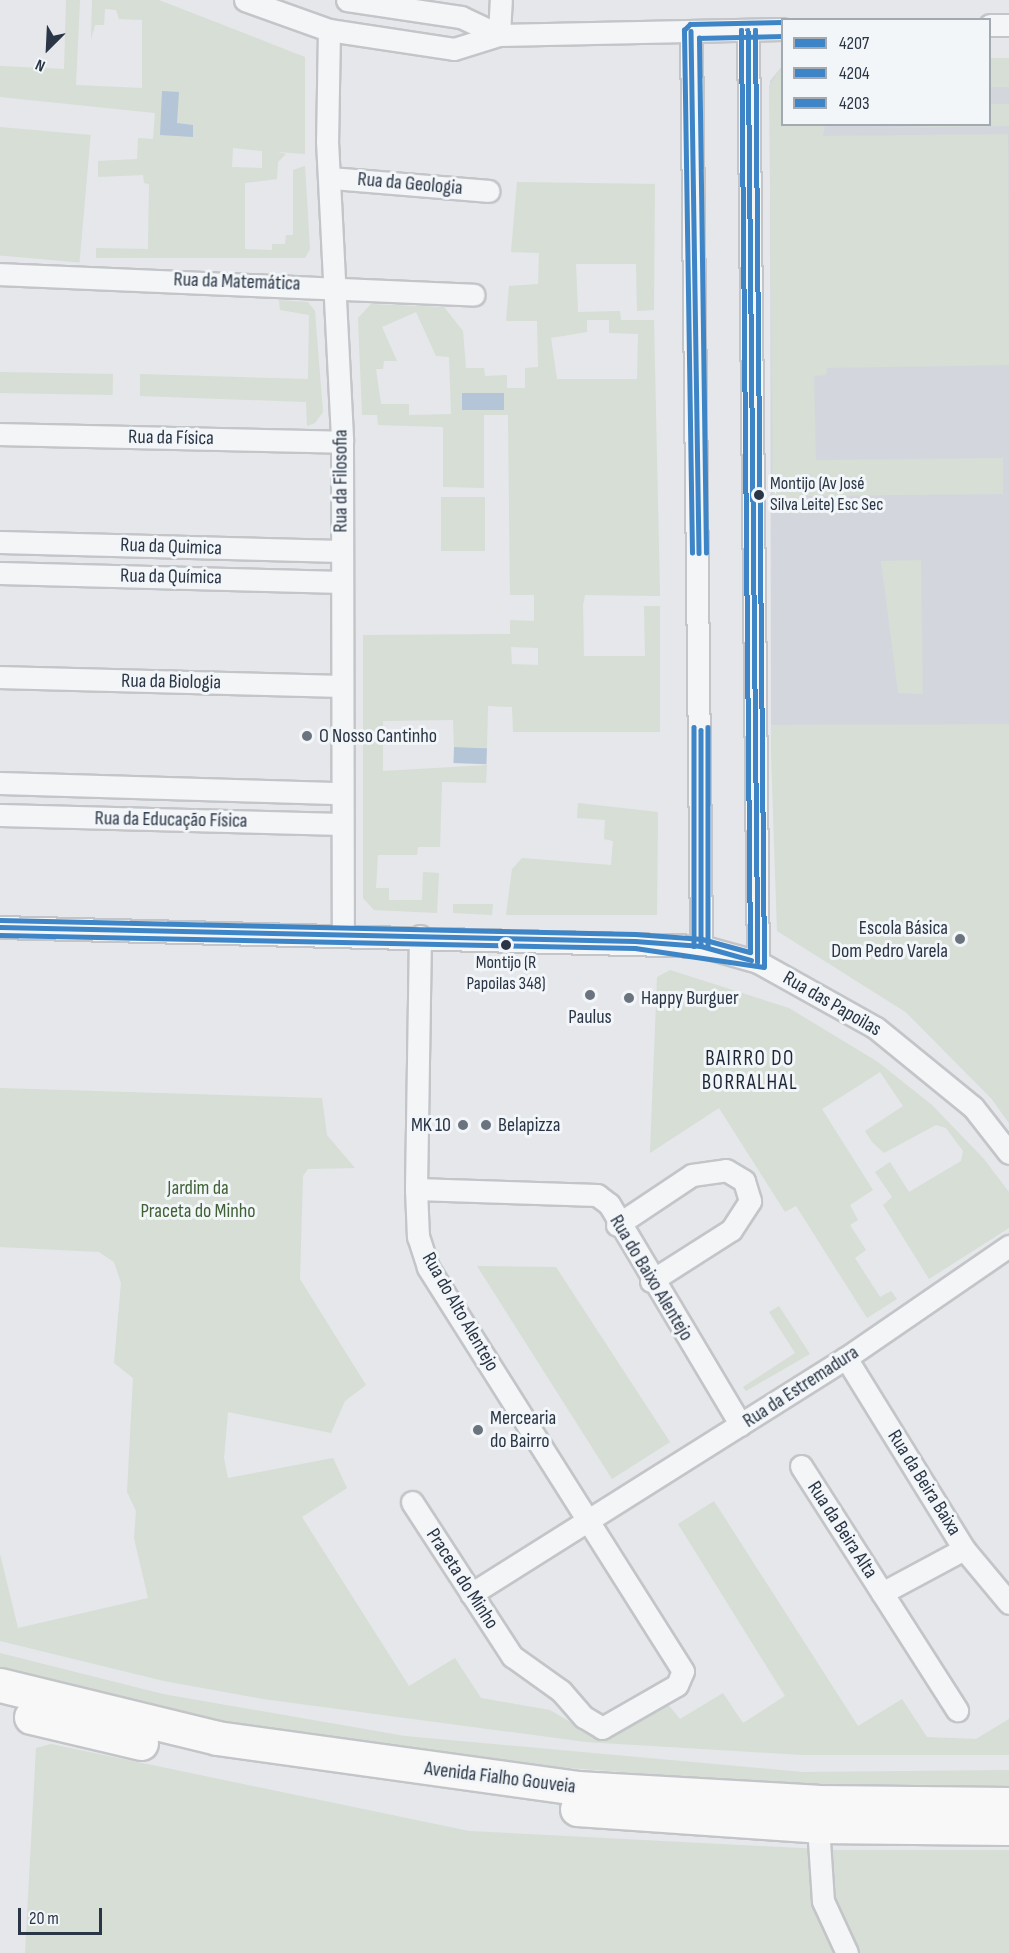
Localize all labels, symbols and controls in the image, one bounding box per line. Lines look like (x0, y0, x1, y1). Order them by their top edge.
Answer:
north arrow (18, 18, 78, 78)
legend (781, 18, 991, 126)
text: 4207 (839, 33, 869, 54)
text: N (33, 54, 48, 75)
text: 4204 (839, 63, 870, 84)
text: 4203 (839, 93, 870, 114)
street label: Rua da Geologia (356, 167, 464, 201)
street label: Rua da Matemática (173, 268, 301, 296)
street label: Rua da Física (128, 425, 214, 451)
street label: Rua da Filosofia (329, 429, 353, 533)
place label: Montijo (Av José Silva Leite) Esc Sec (770, 474, 883, 516)
marker: Montijo (Av José Silva Leite) Esc Sec (753, 489, 765, 501)
street label: Rua da Quimica (120, 533, 222, 561)
street label: Rua da Química (120, 564, 222, 590)
street label: Rua da Biologia (121, 669, 221, 695)
place label: O Nosso Cantinho (319, 724, 437, 748)
marker: O Nosso Cantinho (300, 729, 314, 743)
street label: Rua da Educação Física (94, 807, 248, 833)
place label: Escola Básica Dom Pedro Varela (831, 916, 948, 963)
marker: Escola Básica Dom Pedro Varela (953, 932, 967, 946)
marker: Montijo (R Papoilas 348) (500, 939, 512, 951)
place label: Montijo (R Papoilas 348) (466, 953, 546, 996)
street label: Rua das Papoilas (779, 966, 885, 1042)
place label: Happy Burguer (641, 986, 739, 1010)
marker: Paulus (583, 988, 597, 1002)
marker: Happy Burguer (622, 991, 636, 1005)
place label: Paulus (568, 1005, 612, 1029)
district label: BAIRRO DO BORRALHAL (702, 1046, 798, 1096)
place label: MK 10 (411, 1113, 451, 1137)
place label: Belapizza (498, 1113, 560, 1137)
marker: MK 10 (456, 1118, 470, 1132)
marker: Belapizza (479, 1118, 493, 1132)
park label: Jardim da Praceta do Minho (140, 1176, 256, 1223)
street label: Rua do Baixo Alentejo (604, 1211, 698, 1345)
street label: Rua do Alto Alentejo (416, 1248, 504, 1376)
street label: Rua da Estremadura (739, 1341, 863, 1433)
place label: Mercearia do Bairro (490, 1406, 556, 1453)
marker: Mercearia do Bairro (471, 1423, 485, 1437)
street label: Rua da Beira Baixa (882, 1426, 966, 1540)
street label: Rua da Beira Alta (802, 1477, 882, 1583)
street label: Praceta do Minho (421, 1524, 503, 1634)
street label: Avenida Fialho Gouveia (423, 1757, 577, 1799)
scale bar (21, 1896, 105, 1934)
text: 20 m (29, 1908, 59, 1929)

